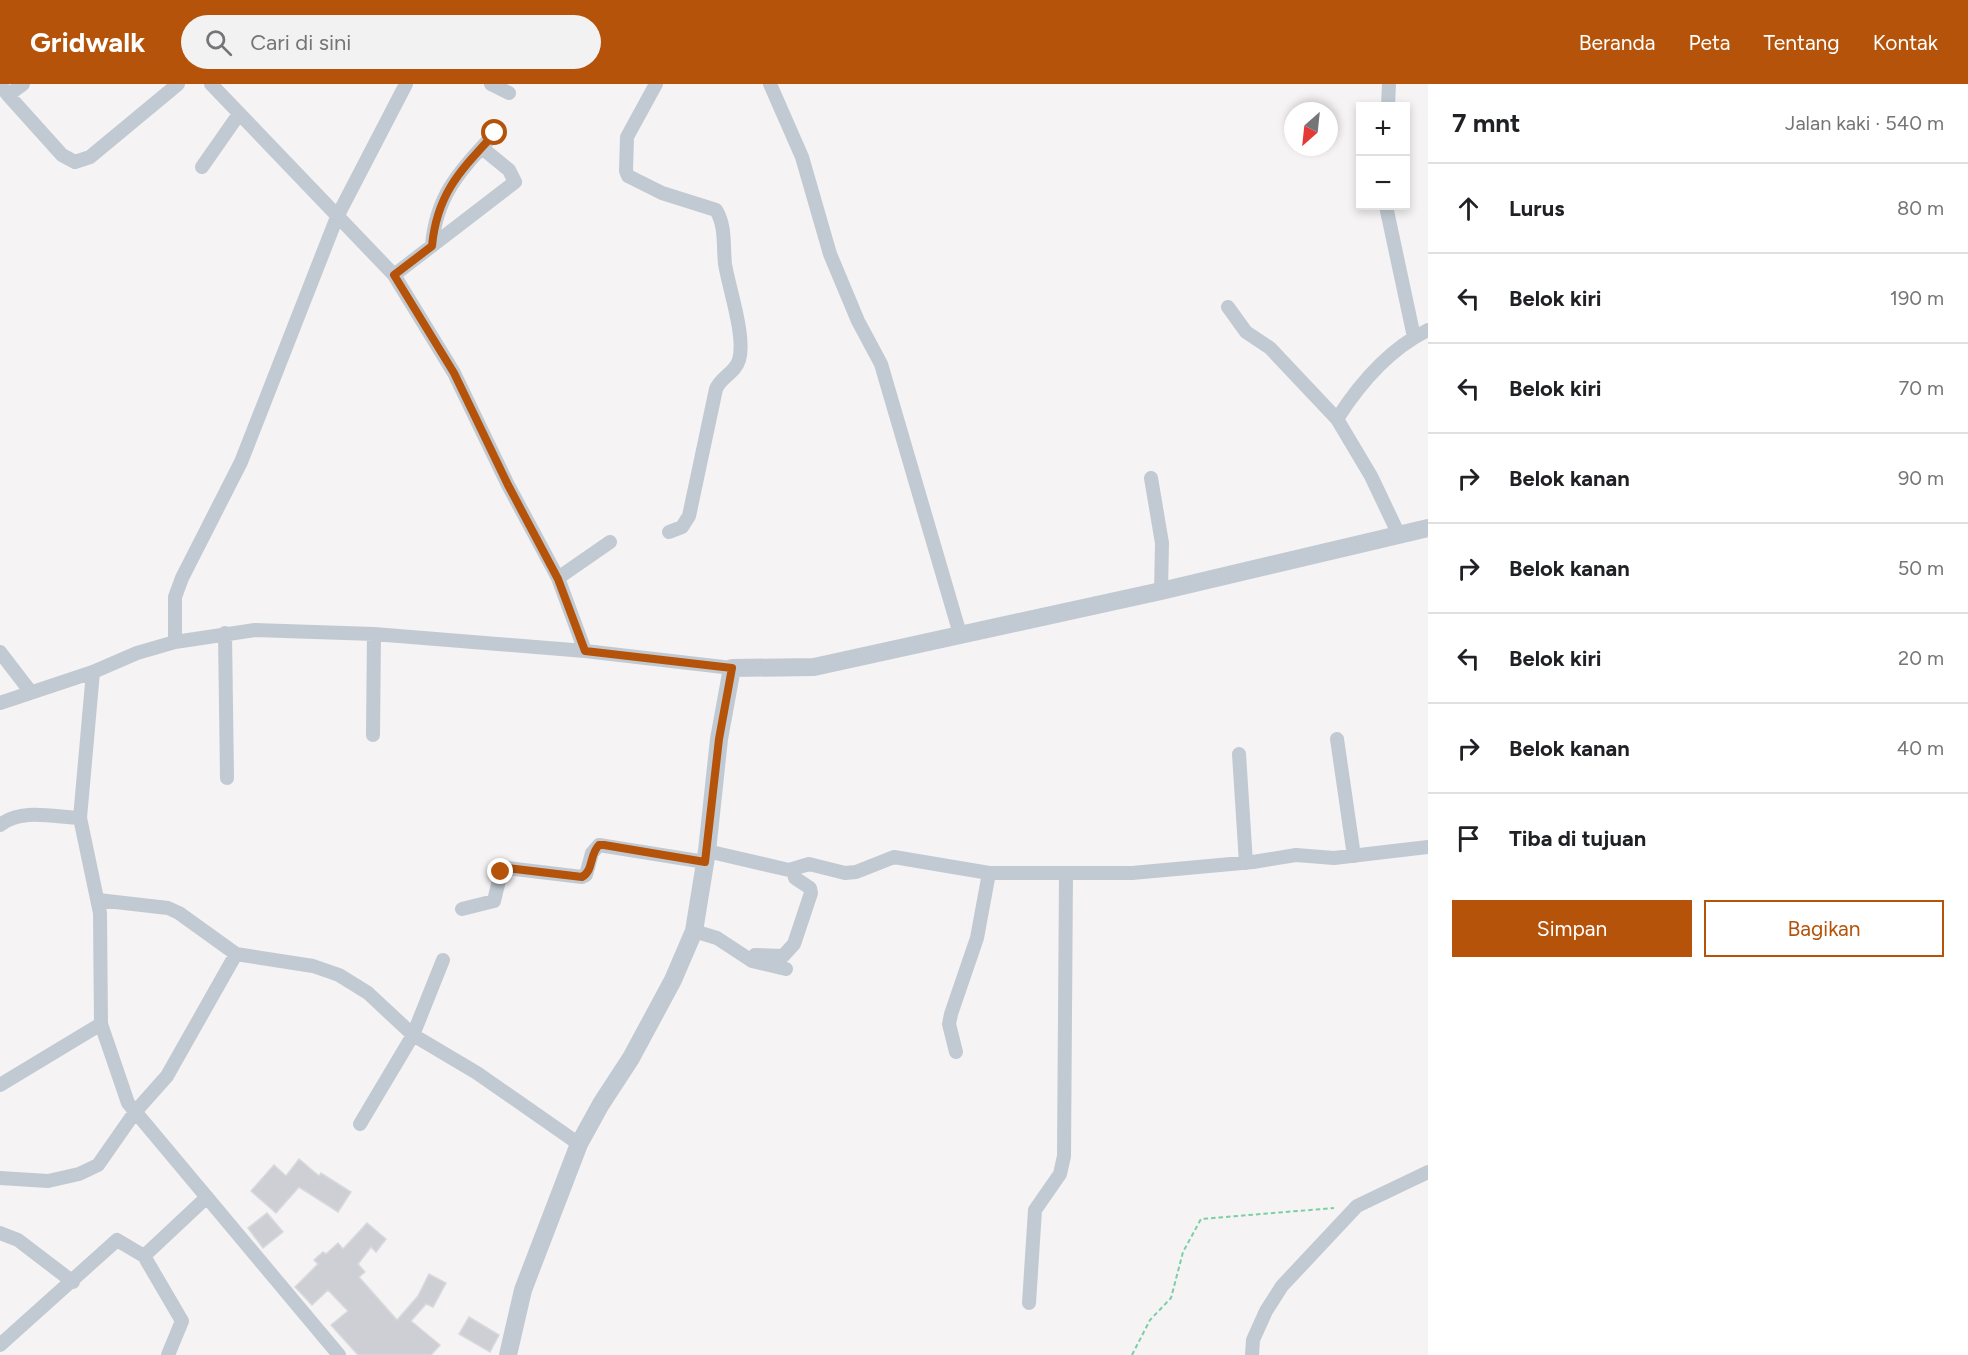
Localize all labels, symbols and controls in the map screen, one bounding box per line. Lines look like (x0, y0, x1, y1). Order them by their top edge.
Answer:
search box (181, 15, 601, 69)
text: Gridwalk (30, 25, 145, 59)
icon: search (202, 26, 235, 59)
text: Cari di sini (250, 29, 351, 56)
text: Beranda (1579, 30, 1656, 55)
text: Peta (1689, 30, 1731, 55)
text: Tentang (1764, 30, 1840, 55)
text: Kontak (1873, 30, 1938, 55)
north arrow (1284, 102, 1338, 156)
map controls (1356, 102, 1410, 210)
button: + (1356, 102, 1410, 156)
text: 7 mnt (1452, 107, 1521, 139)
text: Jalan kaki · 540 m (1785, 111, 1944, 135)
route start (481, 119, 507, 145)
button: − (1356, 156, 1410, 210)
icon: ahead (1452, 192, 1485, 225)
text: Lurus (1509, 195, 1564, 222)
text: 80 m (1897, 196, 1944, 220)
icon: left (1452, 282, 1485, 315)
text: Belok kiri (1509, 285, 1602, 312)
text: 190 m (1890, 286, 1944, 310)
icon: left (1452, 372, 1485, 405)
text: Belok kiri (1509, 375, 1602, 402)
text: 70 m (1898, 376, 1944, 400)
icon: right (1452, 462, 1485, 495)
text: Belok kanan (1509, 465, 1630, 492)
text: 90 m (1898, 466, 1944, 490)
icon: right (1452, 552, 1485, 585)
text: Belok kanan (1509, 555, 1630, 582)
text: 50 m (1898, 556, 1944, 580)
icon: left (1452, 642, 1485, 675)
text: Belok kiri (1509, 645, 1602, 672)
text: 20 m (1898, 646, 1944, 670)
icon: right (1452, 732, 1485, 765)
text: Belok kanan (1509, 735, 1630, 762)
text: 40 m (1897, 736, 1944, 760)
icon: arrive (1452, 822, 1485, 855)
text: Tiba di tujuan (1509, 825, 1646, 852)
route end (487, 858, 513, 884)
button: Simpan (1452, 900, 1692, 957)
button: Bagikan (1704, 900, 1944, 957)

